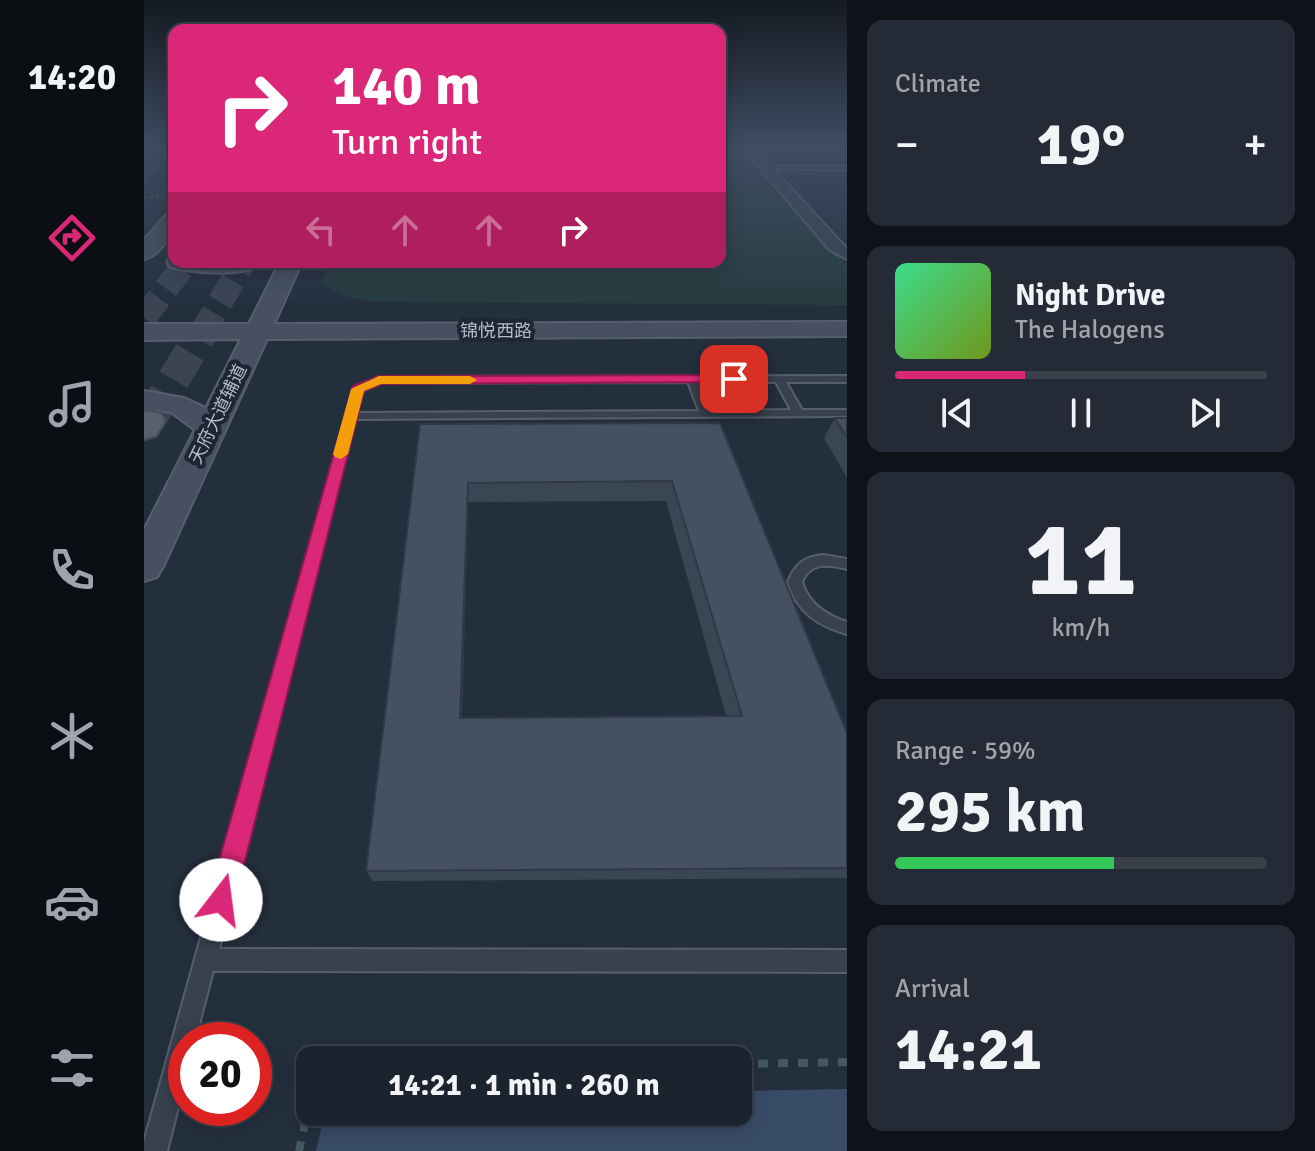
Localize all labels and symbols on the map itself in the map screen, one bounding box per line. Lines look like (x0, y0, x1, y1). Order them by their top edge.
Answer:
street label: 锦悦西路 (460, 320, 532, 342)
pin (700, 345, 768, 413)
street label: 天府大道辅道 (184, 361, 252, 467)
position arrow (179, 858, 263, 942)
speed limit sign: 20 (168, 1022, 272, 1126)

